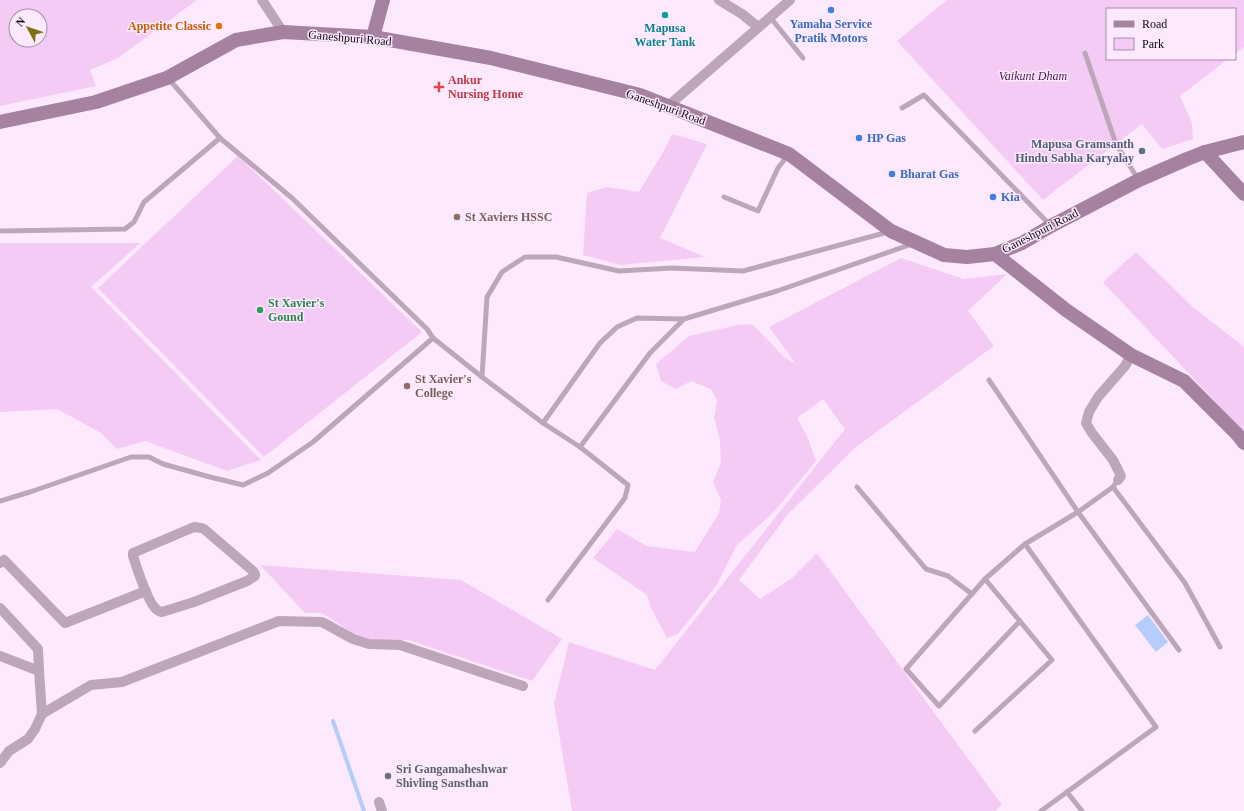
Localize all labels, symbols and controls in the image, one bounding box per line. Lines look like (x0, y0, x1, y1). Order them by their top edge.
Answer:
marker: Yamaha Service Pratik Motors (826, 5, 836, 15)
north arrow (8, 8, 48, 48)
legend (1106, 8, 1236, 60)
marker: Mapusa Water Tank (660, 10, 670, 20)
text: N (13, 15, 28, 28)
place label: Yamaha Service Pratik Motors (790, 17, 873, 45)
text: Road (1142, 17, 1167, 31)
place label: Appetite Classic (128, 19, 212, 33)
marker: Appetite Classic (214, 21, 224, 31)
place label: Mapusa Water Tank (635, 21, 696, 49)
street label: Ganeshpuri Road (308, 27, 392, 49)
text: Park (1142, 37, 1164, 51)
park label: Vaikunt Dham (999, 69, 1067, 83)
place label: Ankur Nursing Home (448, 73, 524, 101)
marker: Ankur Nursing Home (433, 81, 445, 93)
street label: Ganeshpuri Road (624, 86, 708, 128)
place label: HP Gas (867, 131, 906, 145)
marker: HP Gas (854, 133, 864, 143)
place label: Mapusa Gramsanth Hindu Sabha Karyalay (1015, 137, 1134, 165)
marker: Mapusa Gramsanth Hindu Sabha Karyalay (1137, 146, 1147, 156)
place label: Bharat Gas (900, 167, 959, 181)
marker: Bharat Gas (887, 169, 897, 179)
place label: Kia (1001, 190, 1020, 204)
marker: Kia (988, 192, 998, 202)
street label: Ganeshpuri Road (1000, 206, 1080, 256)
place label: St Xaviers HSSC (465, 210, 552, 224)
marker: St Xaviers HSSC (452, 212, 462, 222)
place label: St Xavier's Gound (268, 296, 325, 324)
marker: St Xavier's Gound (255, 305, 265, 315)
place label: St Xavier's College (415, 372, 472, 400)
marker: St Xavier's College (402, 381, 412, 391)
place label: Sri Gangamaheshwar Shivling Sansthan (396, 762, 508, 790)
marker: Sri Gangamaheshwar Shivling Sansthan (383, 771, 393, 781)

